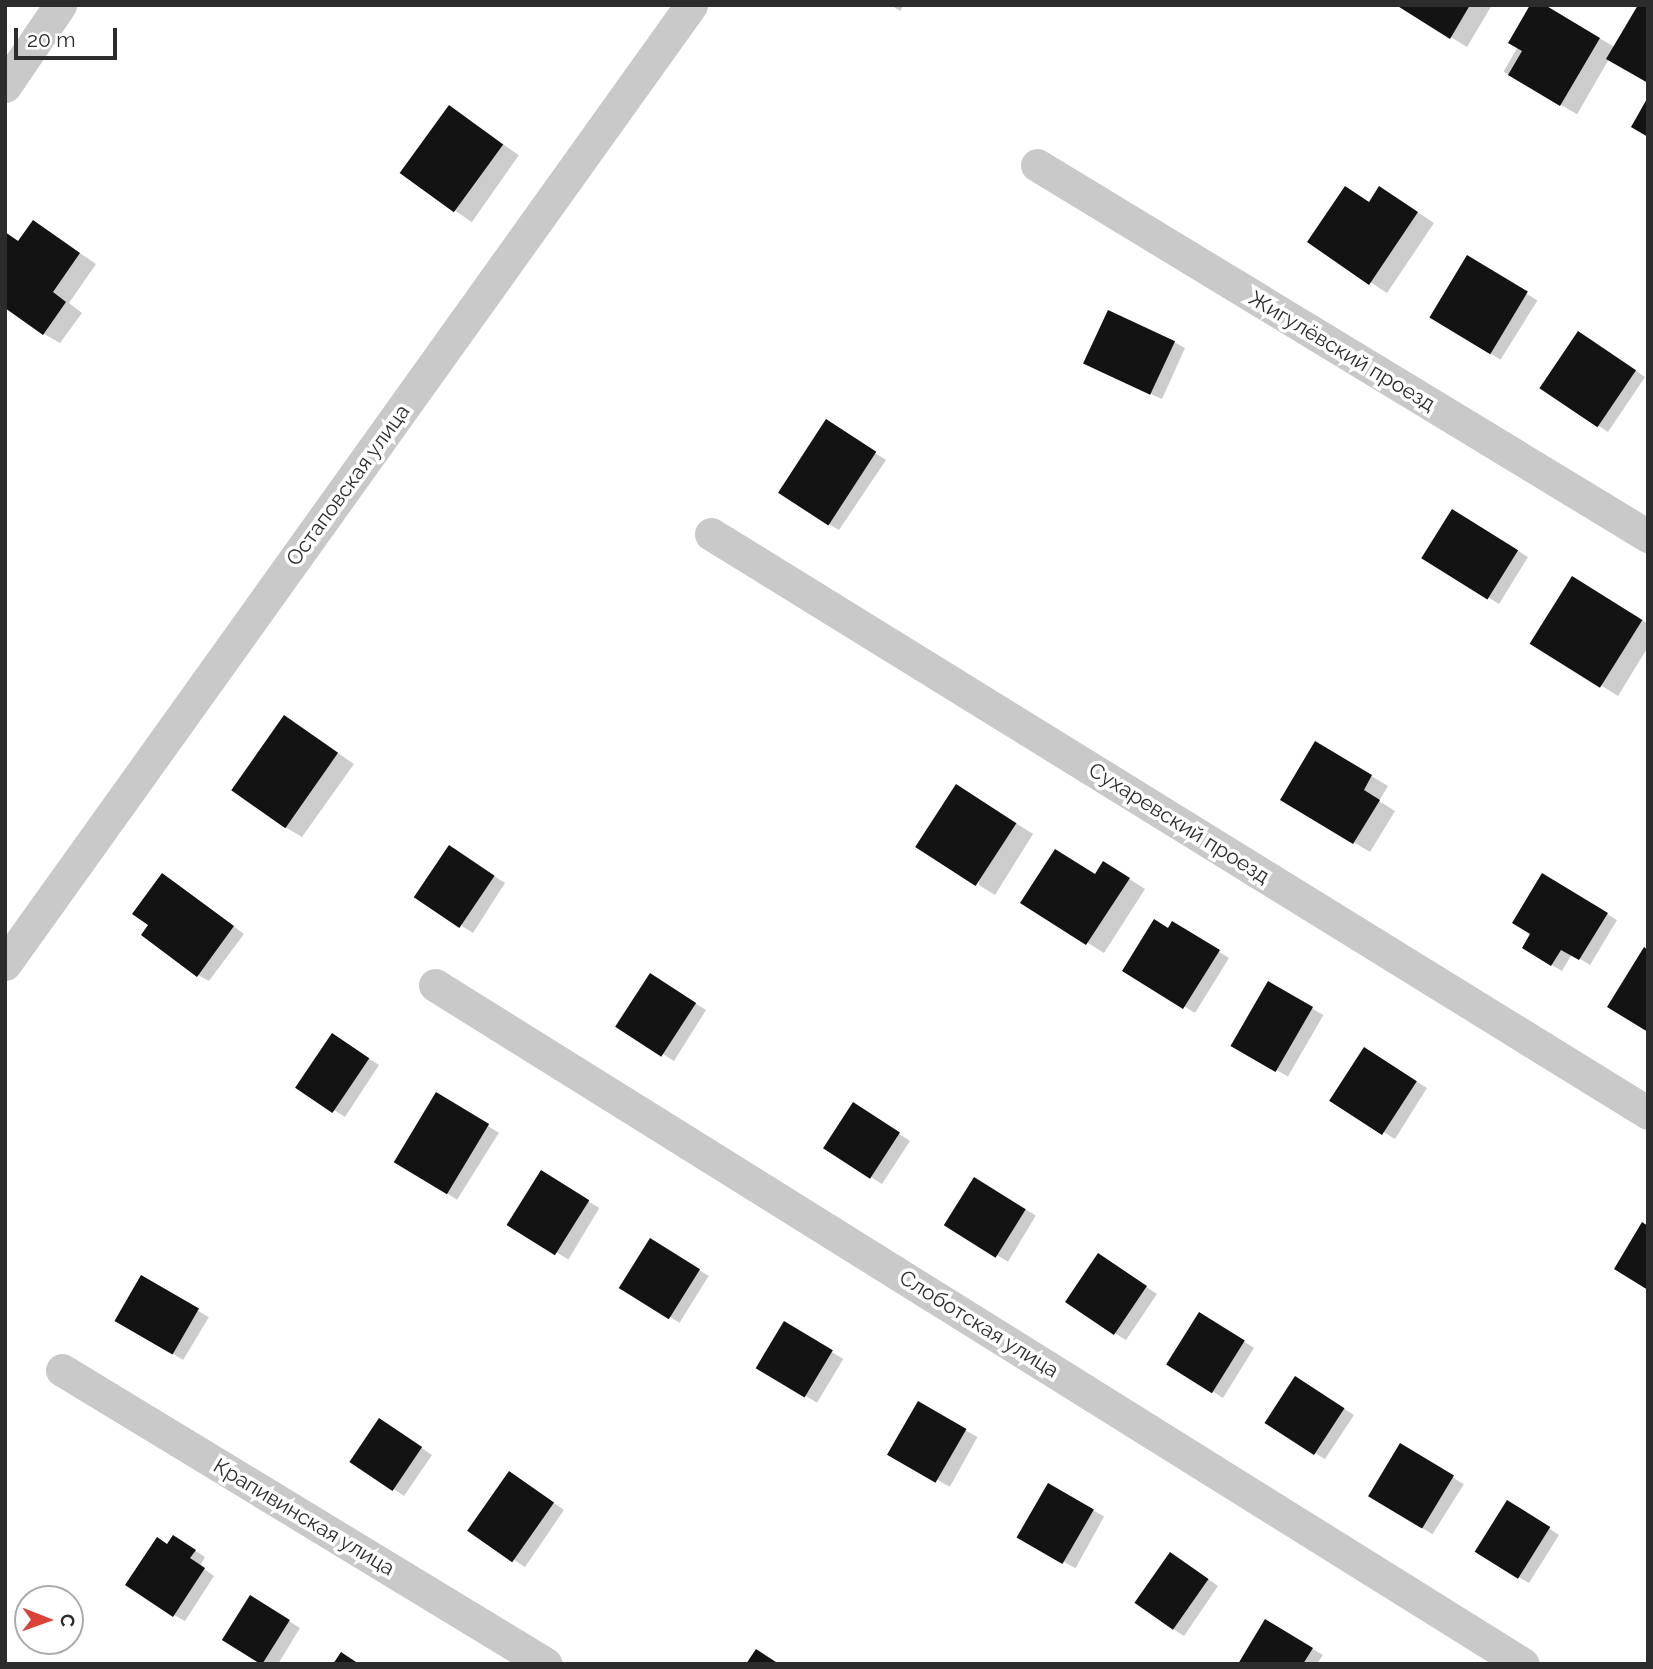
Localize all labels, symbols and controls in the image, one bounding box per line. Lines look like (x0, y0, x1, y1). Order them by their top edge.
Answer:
scale bar (18, 14, 121, 58)
text: 20 m (27, 27, 75, 52)
street label: Жигулёвский проезд (1244, 285, 1440, 417)
street label: Остаповская улица (281, 399, 415, 571)
street label: Сухаревский проезд (1084, 757, 1274, 889)
street label: Слоботская улица (894, 1265, 1064, 1383)
street label: Крапивинская улица (209, 1453, 399, 1581)
north arrow (14, 1585, 84, 1655)
text: С (57, 1614, 79, 1627)

